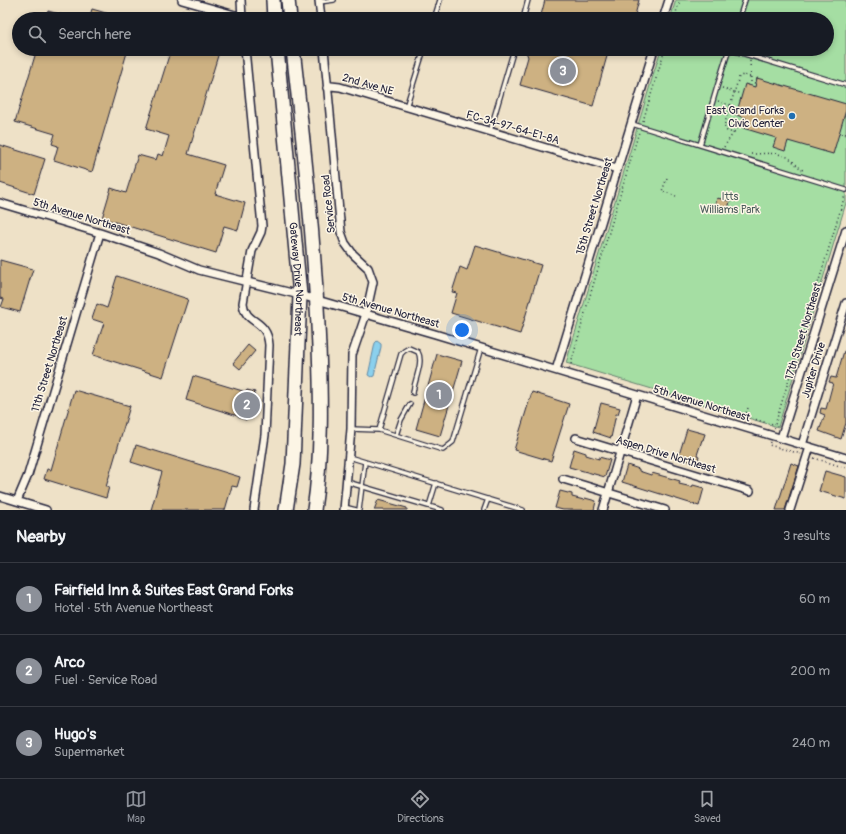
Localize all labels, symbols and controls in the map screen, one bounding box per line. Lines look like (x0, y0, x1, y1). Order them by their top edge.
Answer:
search box (12, 12, 834, 56)
icon: search (26, 23, 48, 45)
text: Search here (58, 25, 131, 44)
pin: 3 (550, 56, 576, 86)
street label: 2nd Ave NE (341, 71, 395, 98)
place label: East Grand Forks Civic Center (706, 104, 784, 130)
street label: FC-34-97-64-E1-8A (465, 108, 561, 147)
marker: East Grand Forks Civic Center (787, 111, 797, 121)
street label: 15th Street Northeast (573, 155, 616, 256)
street label: Service Road (319, 174, 338, 234)
park label: Itts Williams Park (700, 190, 760, 216)
street label: 5th Avenue Northeast (32, 196, 133, 238)
street label: Gateway Drive Northeast (286, 221, 306, 337)
street label: 17th Street Northeast (782, 280, 825, 381)
street label: 5th Avenue Northeast (341, 290, 442, 331)
street label: 11th Street Northeast (29, 314, 70, 414)
your location (452, 320, 472, 340)
street label: Jupiter Drive (799, 340, 828, 400)
pin: 1 (426, 380, 452, 410)
street label: 5th Avenue Northeast (652, 383, 753, 425)
pin: 2 (234, 390, 260, 420)
street label: Aspen Drive Northeast (614, 433, 718, 476)
text: Nearby (16, 526, 65, 547)
text: 3 results (783, 528, 830, 544)
text: Fairfield Inn & Suites East Grand Forks (54, 581, 293, 600)
text: 1 (26, 591, 32, 607)
text: 60 m (799, 591, 830, 607)
text: Hotel · 5th Avenue Northeast (54, 600, 213, 616)
text: Arco (54, 653, 85, 672)
text: 2 (25, 663, 33, 679)
text: 200 m (791, 663, 830, 679)
text: Fuel · Service Road (54, 672, 157, 688)
text: Hugo's (54, 725, 96, 744)
text: 3 (25, 735, 33, 751)
text: 240 m (792, 735, 830, 751)
text: Supermarket (54, 744, 125, 760)
tab: Map (125, 788, 147, 825)
tab: Directions (397, 788, 444, 825)
tab: Saved (694, 788, 721, 825)

